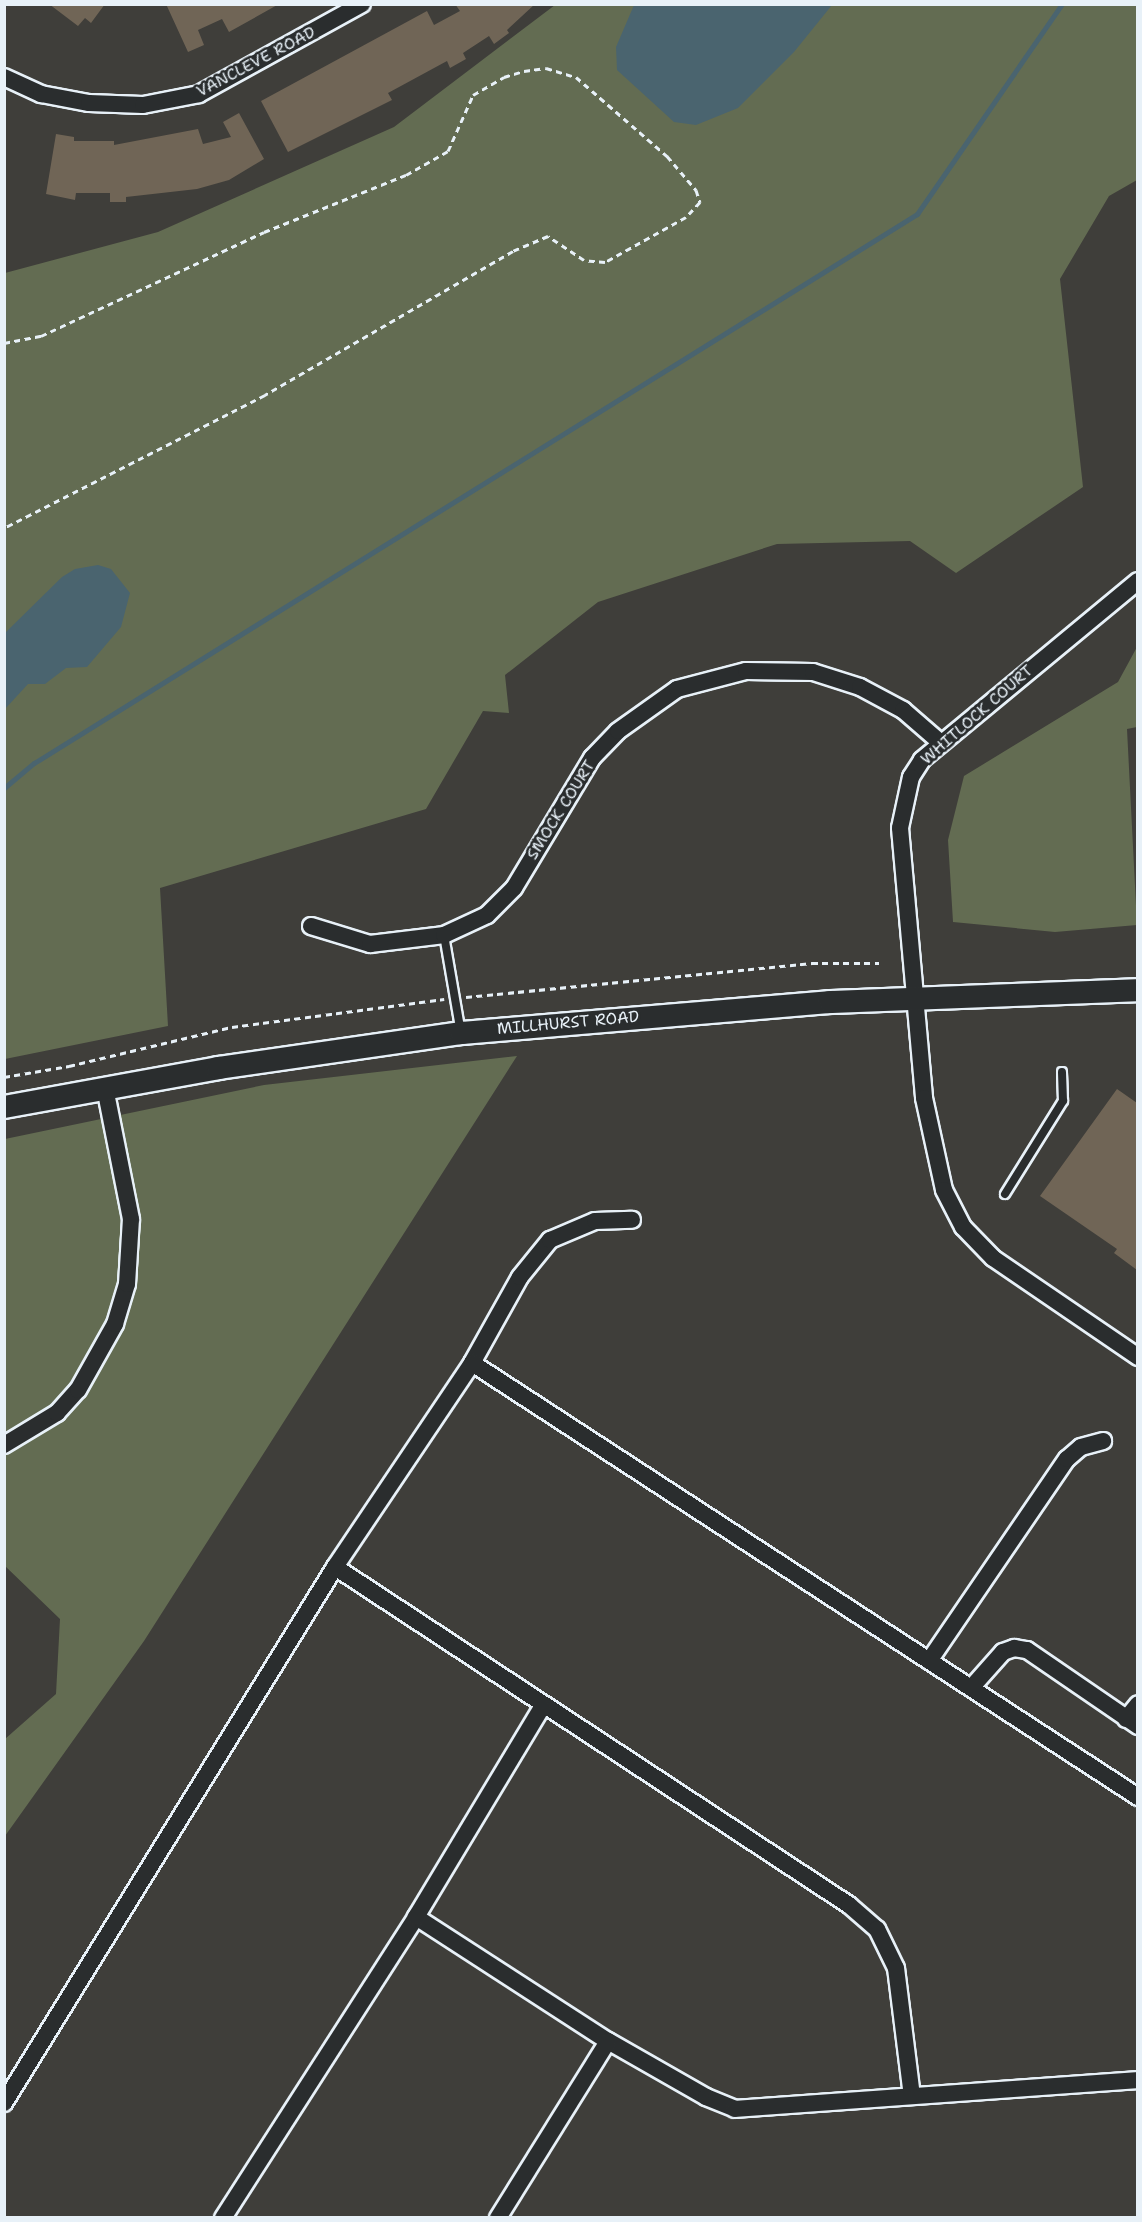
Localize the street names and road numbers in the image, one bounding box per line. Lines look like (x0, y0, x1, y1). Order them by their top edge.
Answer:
street label: VANCLEVE ROAD (193, 23, 319, 101)
street label: WHITLOCK COURT (917, 661, 1037, 769)
street label: SMOCK COURT (523, 757, 599, 863)
street label: MILLHURST ROAD (496, 1007, 640, 1039)

